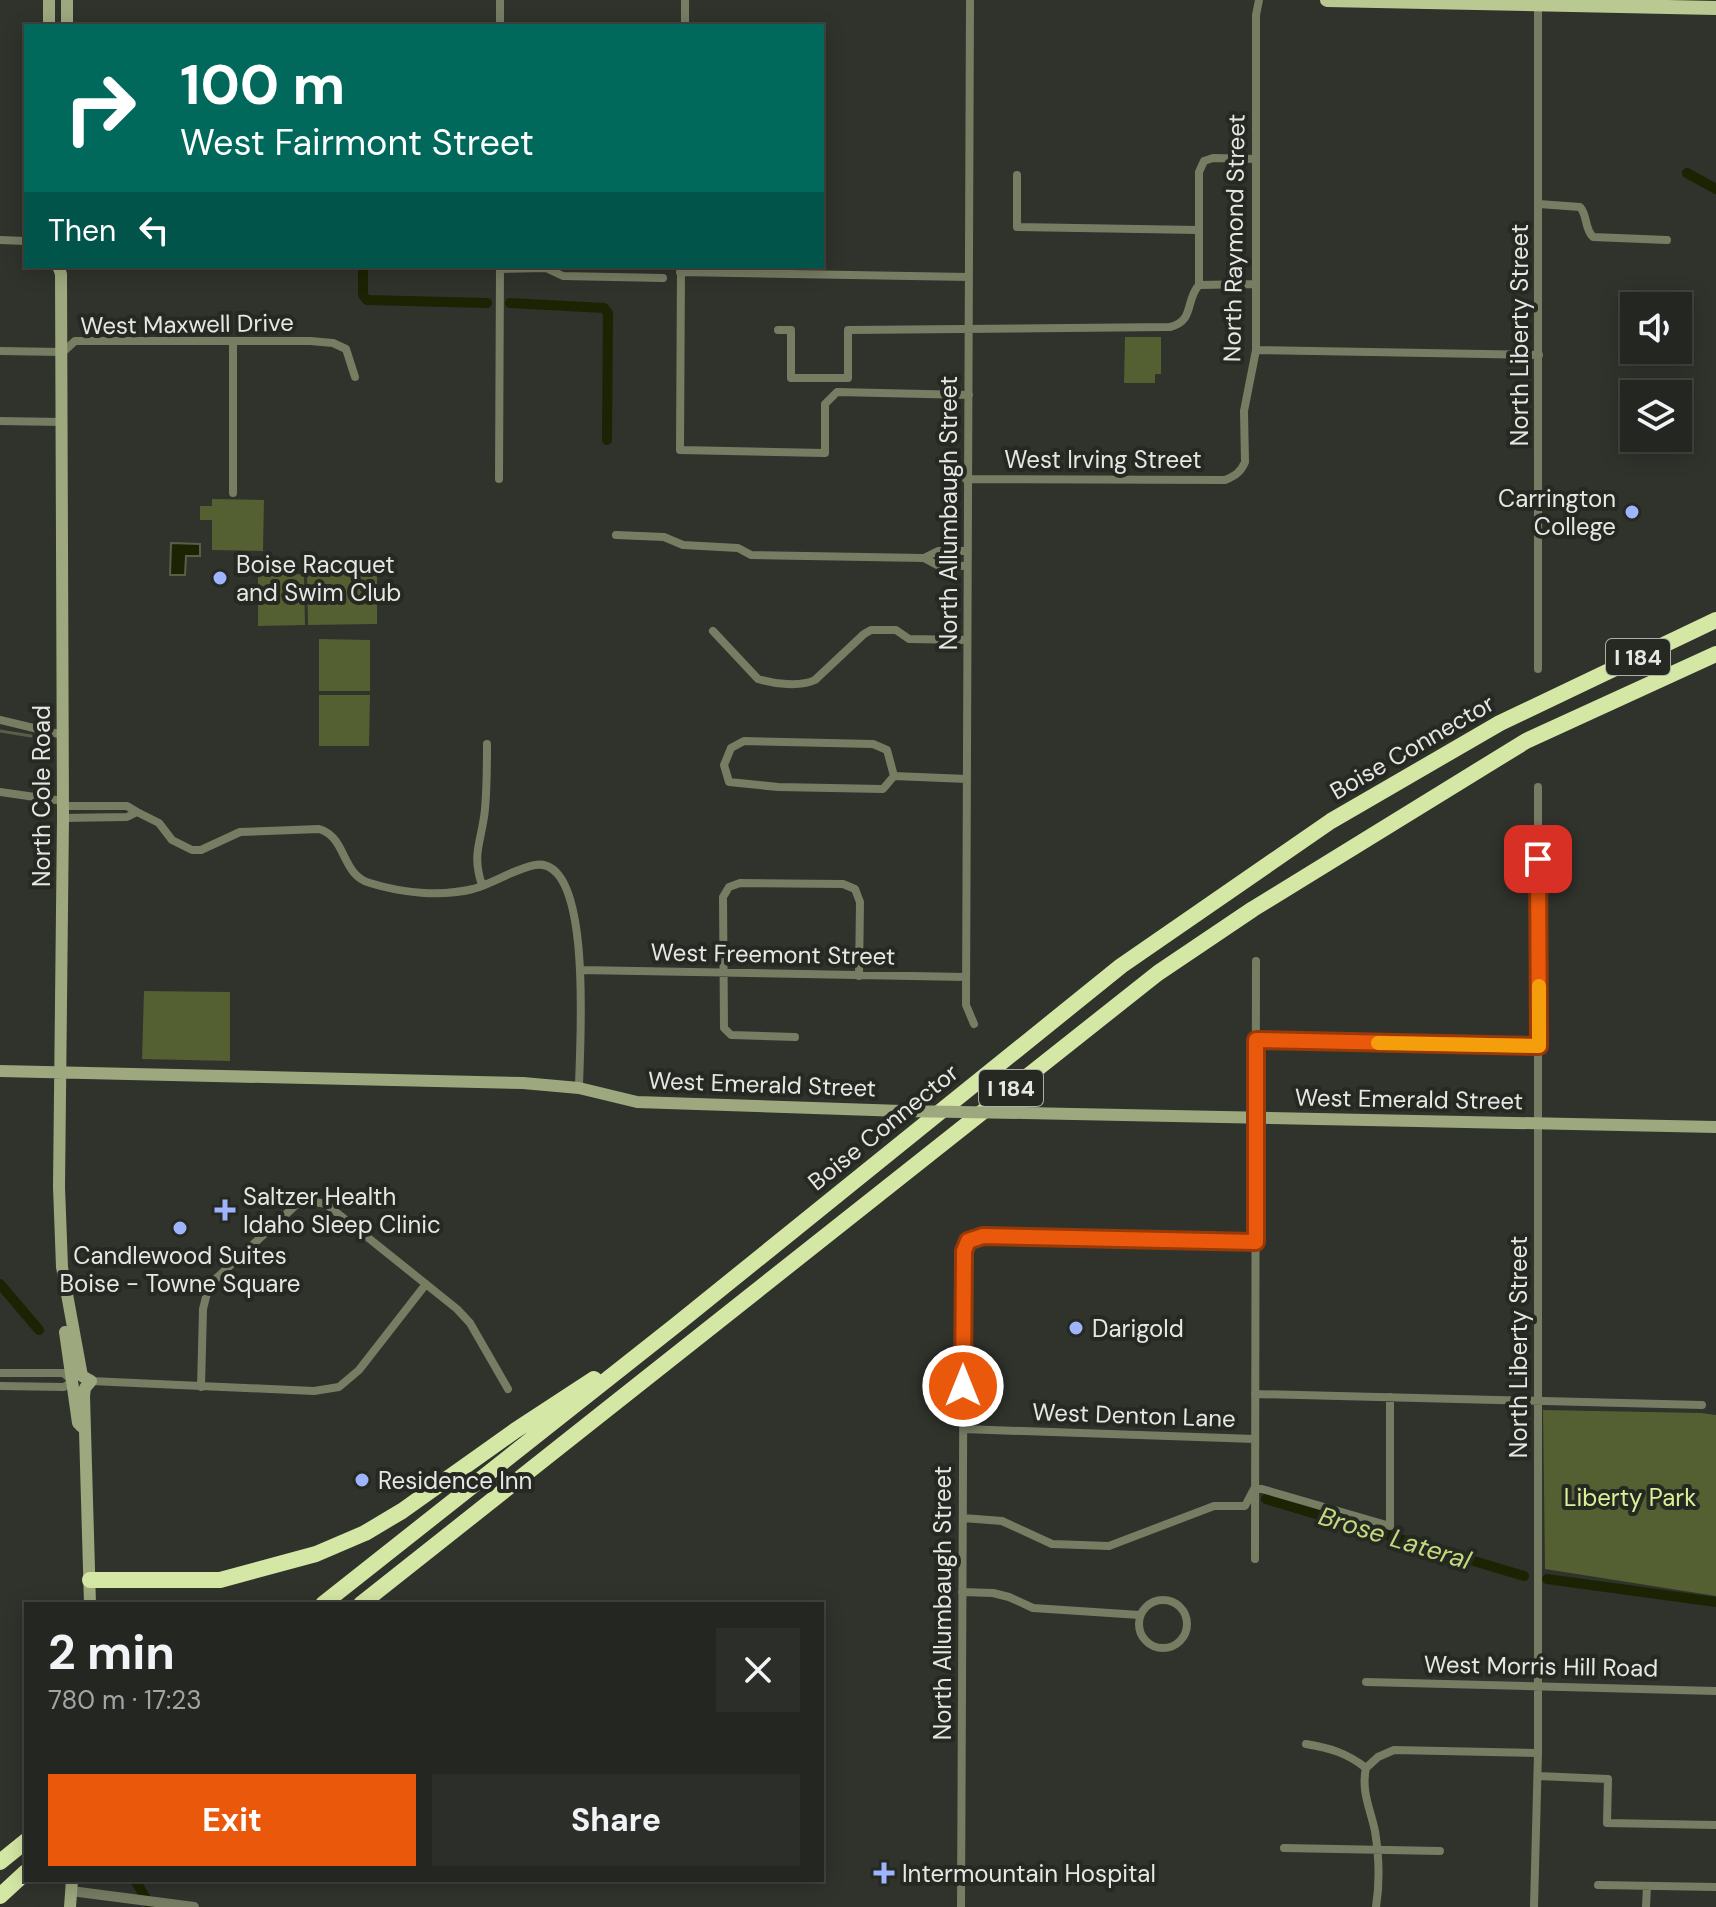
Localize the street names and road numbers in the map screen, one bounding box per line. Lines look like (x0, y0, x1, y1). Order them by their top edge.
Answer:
street label: North Raymond Street (1216, 114, 1252, 362)
street label: North Liberty Street (1504, 224, 1535, 446)
street label: West Maxwell Drive (80, 307, 294, 341)
street label: North Allumbaugh Street (933, 376, 964, 650)
street label: West Irving Street (1004, 444, 1202, 475)
road number: I 184 (1606, 639, 1670, 675)
street label: Boise Connector (1324, 687, 1500, 807)
street label: North Cole Road (26, 705, 57, 887)
street label: West Freemont Street (650, 936, 896, 972)
street label: Boise Connector (801, 1057, 965, 1197)
street label: West Emerald Street (647, 1065, 877, 1103)
road number: I 184 (979, 1070, 1043, 1106)
street label: West Emerald Street (1295, 1082, 1523, 1116)
street label: North Liberty Street (1503, 1236, 1534, 1458)
street label: West Denton Lane (1032, 1396, 1236, 1434)
street label: North Allumbaugh Street (927, 1466, 958, 1740)
street label: West Morris Hill Road (1424, 1648, 1658, 1684)

